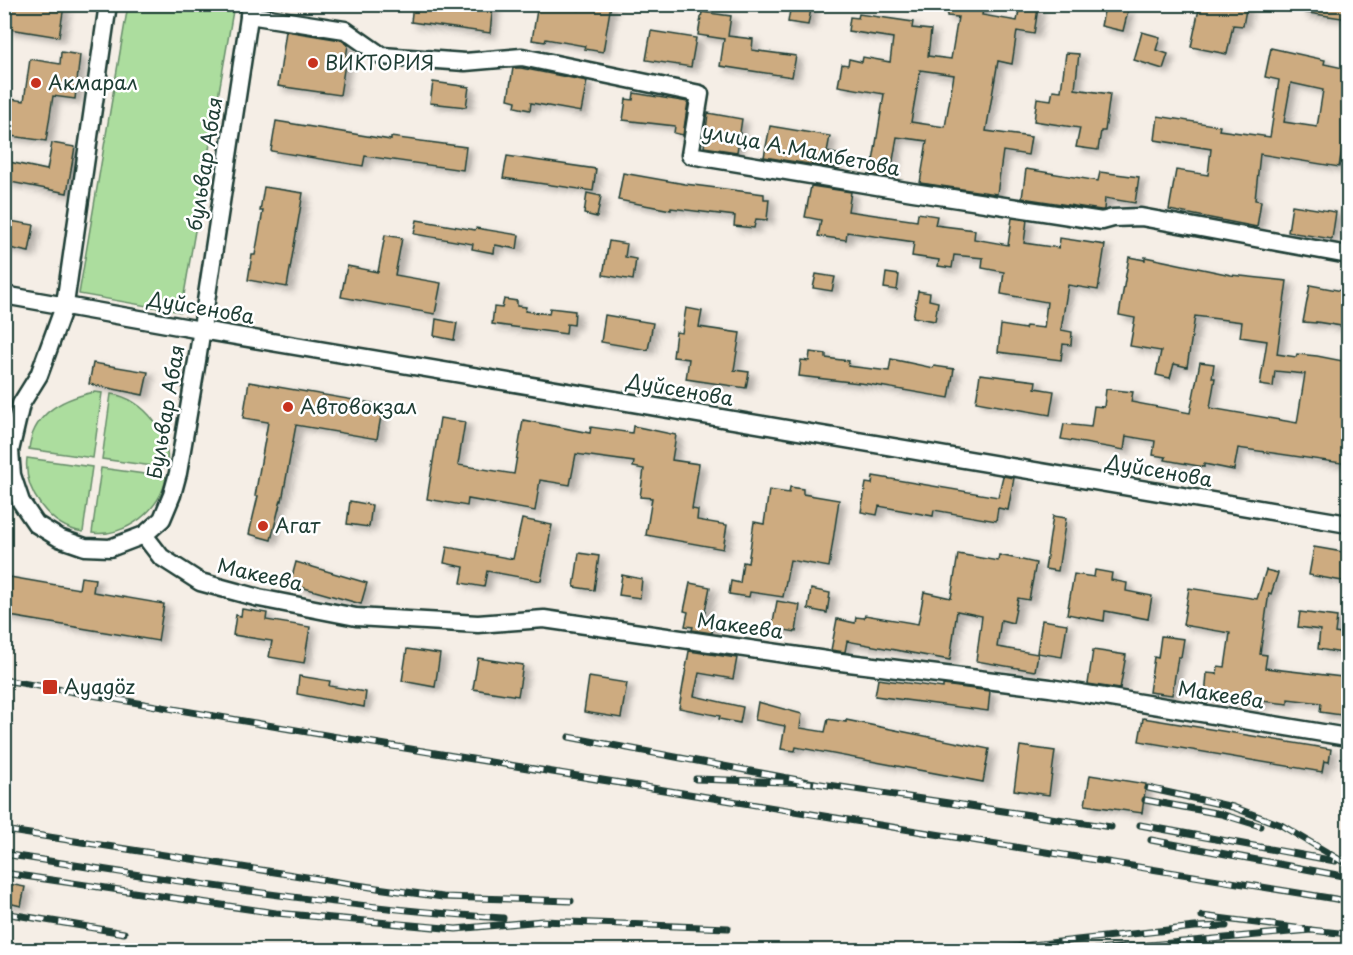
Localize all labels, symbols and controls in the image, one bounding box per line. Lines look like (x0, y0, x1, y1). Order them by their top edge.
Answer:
place label: ВИКТОРИЯ (325, 47, 434, 77)
marker: ВИКТОРИЯ (306, 56, 320, 70)
place label: Акмарал (48, 67, 138, 97)
marker: Акмарал (29, 76, 43, 90)
street label: бульвар Абая (179, 95, 229, 233)
street label: улица А.Мамбетова (700, 115, 903, 183)
street label: Дуйсенова (144, 283, 257, 331)
street label: Бульвар Абая (138, 342, 192, 481)
street label: Дуйсенова (623, 365, 736, 413)
place label: Автовокзал (300, 391, 417, 421)
marker: Автовокзал (281, 400, 295, 414)
street label: Дуйсенова (1102, 446, 1215, 494)
place label: Агат (275, 510, 321, 540)
marker: Агат (256, 519, 270, 533)
street label: Макеева (214, 550, 307, 599)
street label: Макеева (695, 604, 786, 646)
place label: Ayagöz (64, 671, 136, 701)
street label: Макеева (1176, 672, 1267, 716)
marker: Ayagöz (41, 678, 59, 696)

